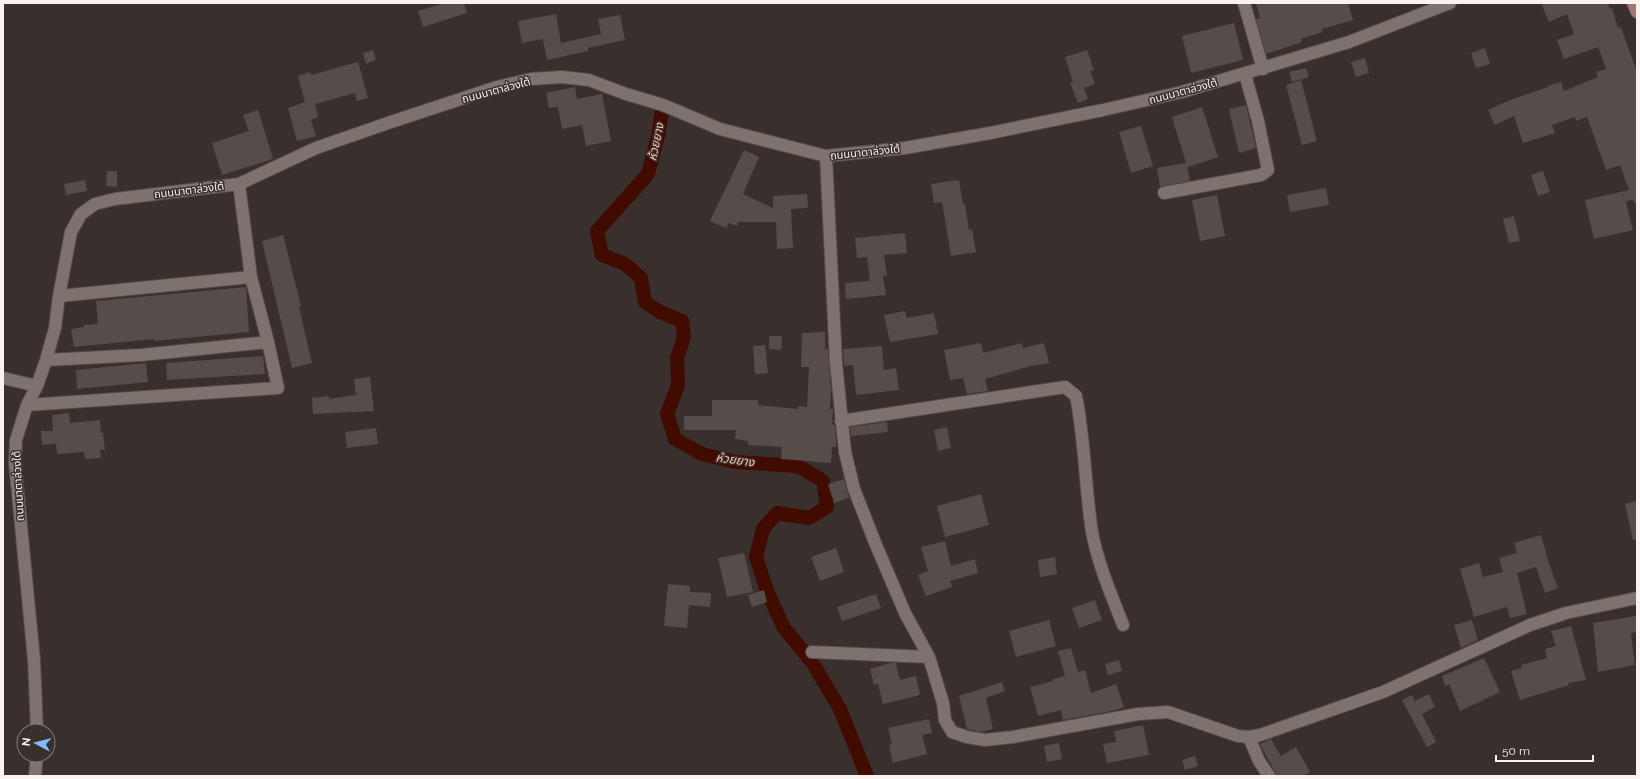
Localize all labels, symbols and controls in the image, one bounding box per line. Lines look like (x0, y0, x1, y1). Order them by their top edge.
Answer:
street label: ถนนนาตาล่วงใต้ (460, 75, 532, 106)
street label: ถนนนาตาล่วงใต้ (1147, 76, 1219, 107)
water label: ห้วยยาง (645, 121, 667, 162)
street label: ถนนนาตาล่วงใต้ (829, 142, 901, 163)
street label: ถนนนาตาล่วงใต้ (153, 180, 225, 201)
street label: ถนนนาตาล่วงใต้ (10, 450, 27, 521)
water label: ห้วยยาง (715, 450, 756, 470)
north arrow (16, 723, 56, 763)
text: N (20, 737, 34, 747)
scale bar (1496, 737, 1593, 763)
text: 50 m (1502, 744, 1530, 758)

